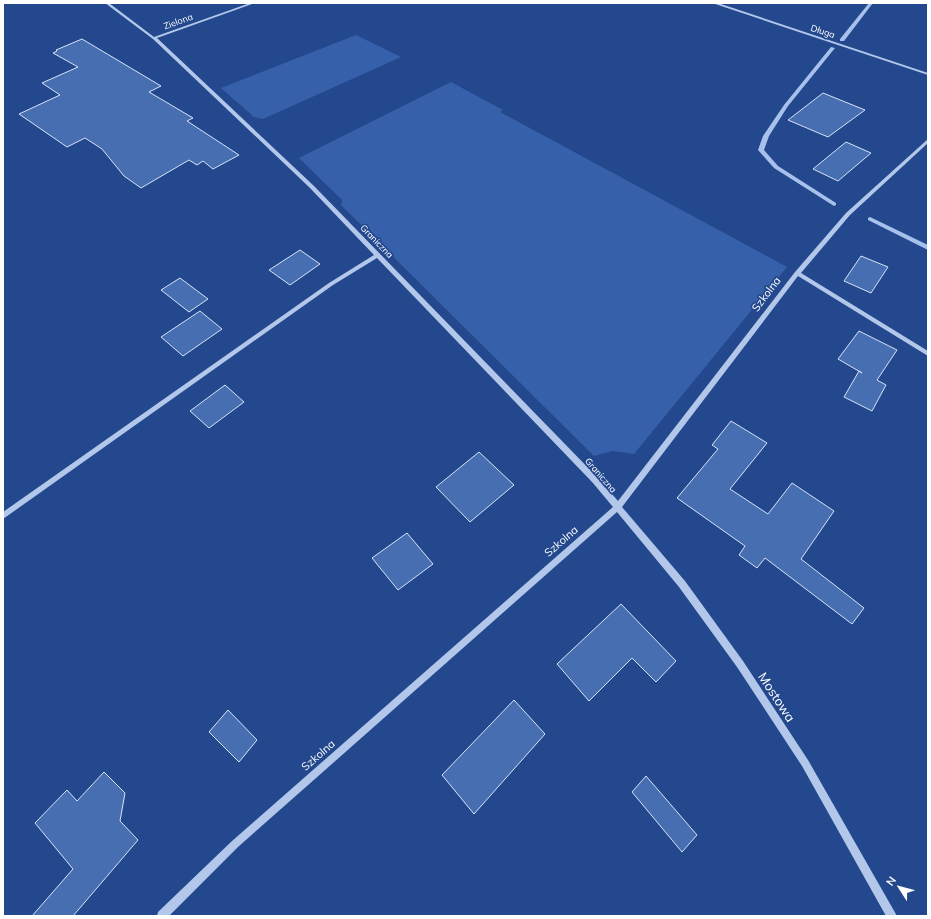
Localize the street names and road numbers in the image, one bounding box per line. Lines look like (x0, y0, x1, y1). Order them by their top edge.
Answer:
street label: Zielona (162, 11, 194, 31)
street label: Długa (809, 22, 837, 40)
street label: Graniczna (358, 222, 396, 260)
street label: Szkolna (748, 274, 784, 314)
street label: Graniczna (583, 455, 619, 495)
street label: Szkolna (541, 523, 581, 559)
street label: Mostowa (755, 669, 799, 725)
street label: Szkolna (298, 737, 338, 773)

